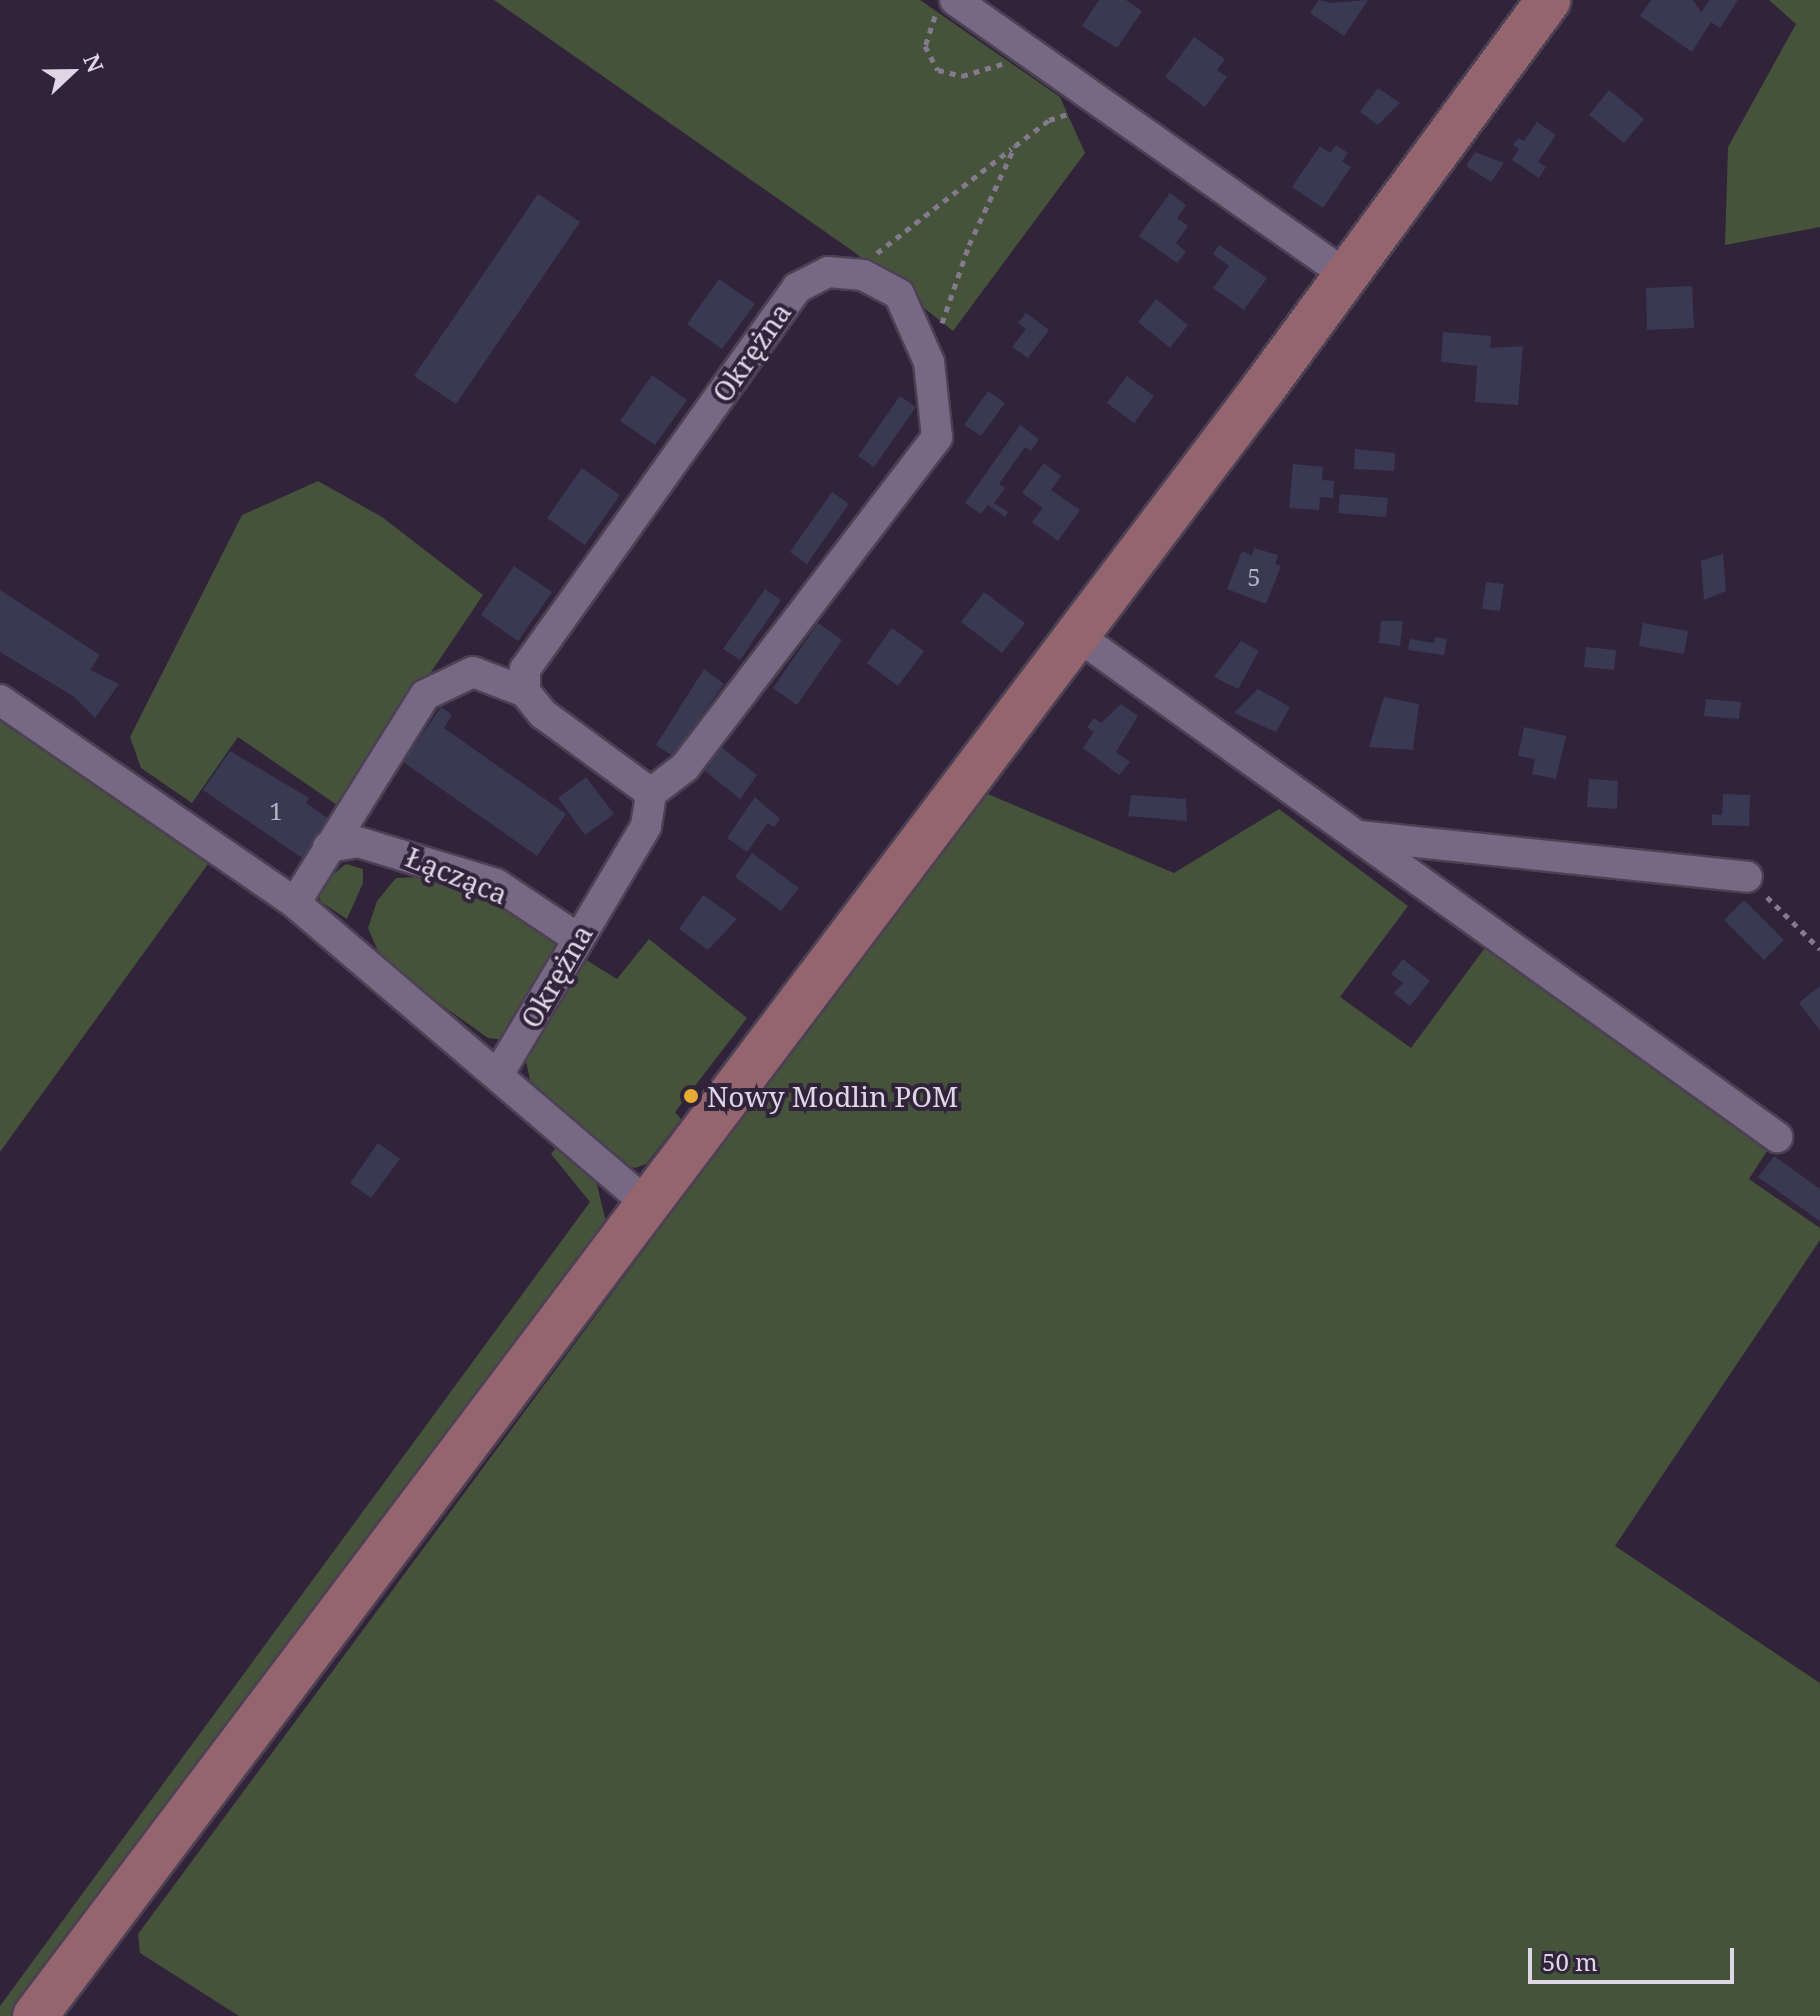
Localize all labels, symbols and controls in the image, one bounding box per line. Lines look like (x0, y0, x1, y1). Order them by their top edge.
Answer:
north arrow (32, 32, 112, 112)
text: N (77, 49, 111, 77)
street label: Okrężna (705, 296, 797, 408)
house number: 5 (1247, 563, 1261, 591)
house number: 1 (269, 797, 283, 825)
street label: Łącząca (401, 839, 513, 911)
street label: Okrężna (513, 918, 599, 1034)
place label: Nowy Modlin POM (707, 1079, 958, 1113)
marker: Nowy Modlin POM (682, 1087, 700, 1105)
scale bar (1532, 1932, 1738, 1982)
text: 50 m (1542, 1945, 1598, 1978)

